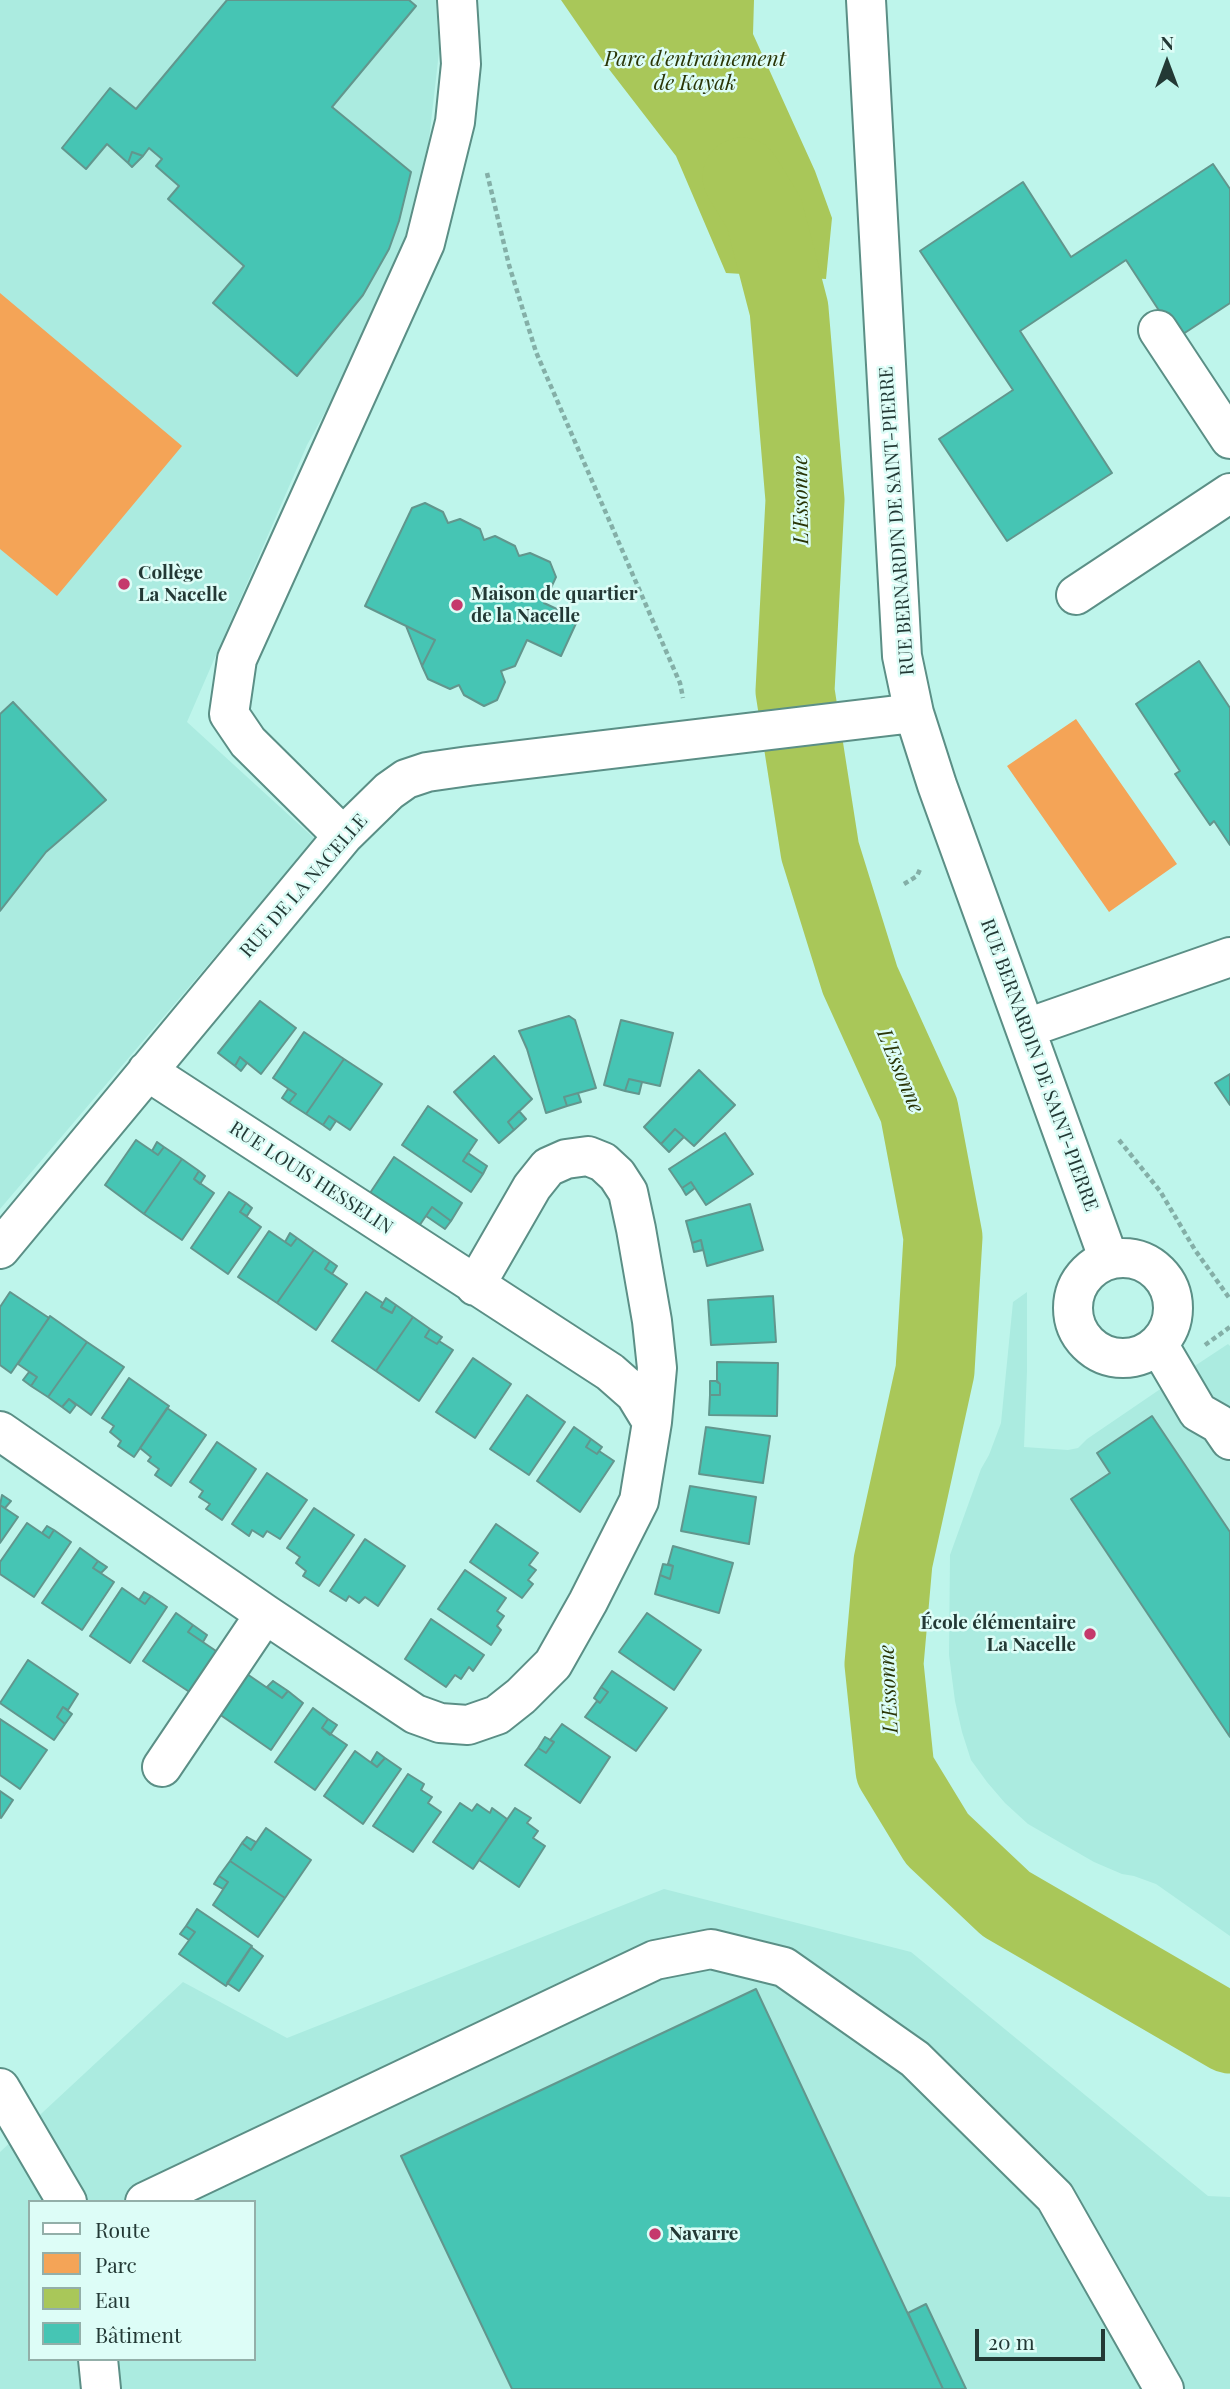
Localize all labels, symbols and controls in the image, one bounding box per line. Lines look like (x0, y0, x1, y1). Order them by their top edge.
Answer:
north arrow (1132, 28, 1202, 98)
text: N (1160, 29, 1174, 55)
water label: Parc d'entraînement de Kayak (604, 46, 786, 96)
street label: RUE BERNARDIN DE SAINT-PIERRE (875, 366, 919, 676)
water label: L'Essonne (788, 455, 814, 545)
place label: Collège La Nacelle (138, 562, 227, 606)
marker: Collège La Nacelle (116, 576, 132, 592)
place label: Maison de quartier de la Nacelle (471, 583, 638, 627)
marker: Maison de quartier de la Nacelle (449, 597, 465, 613)
street label: RUE DE LA NACELLE (235, 810, 373, 962)
street label: RUE BERNARDIN DE SAINT-PIERRE (975, 916, 1103, 1214)
water label: L'Essonne (871, 1025, 929, 1117)
street label: RUE LOUIS HESSELIN (225, 1117, 397, 1239)
place label: École élémentaire La Nacelle (921, 1612, 1076, 1656)
marker: École élémentaire La Nacelle (1082, 1626, 1098, 1642)
water label: L'Essonne (874, 1644, 904, 1734)
legend (28, 2200, 256, 2361)
text: Route (95, 2215, 150, 2243)
place label: Navarre (669, 2223, 738, 2245)
marker: Navarre (647, 2226, 663, 2242)
text: Parc (95, 2250, 137, 2278)
text: Eau (95, 2285, 130, 2313)
scale bar (978, 2316, 1108, 2360)
text: Bâtiment (95, 2320, 181, 2348)
text: 20 m (988, 2327, 1035, 2355)

